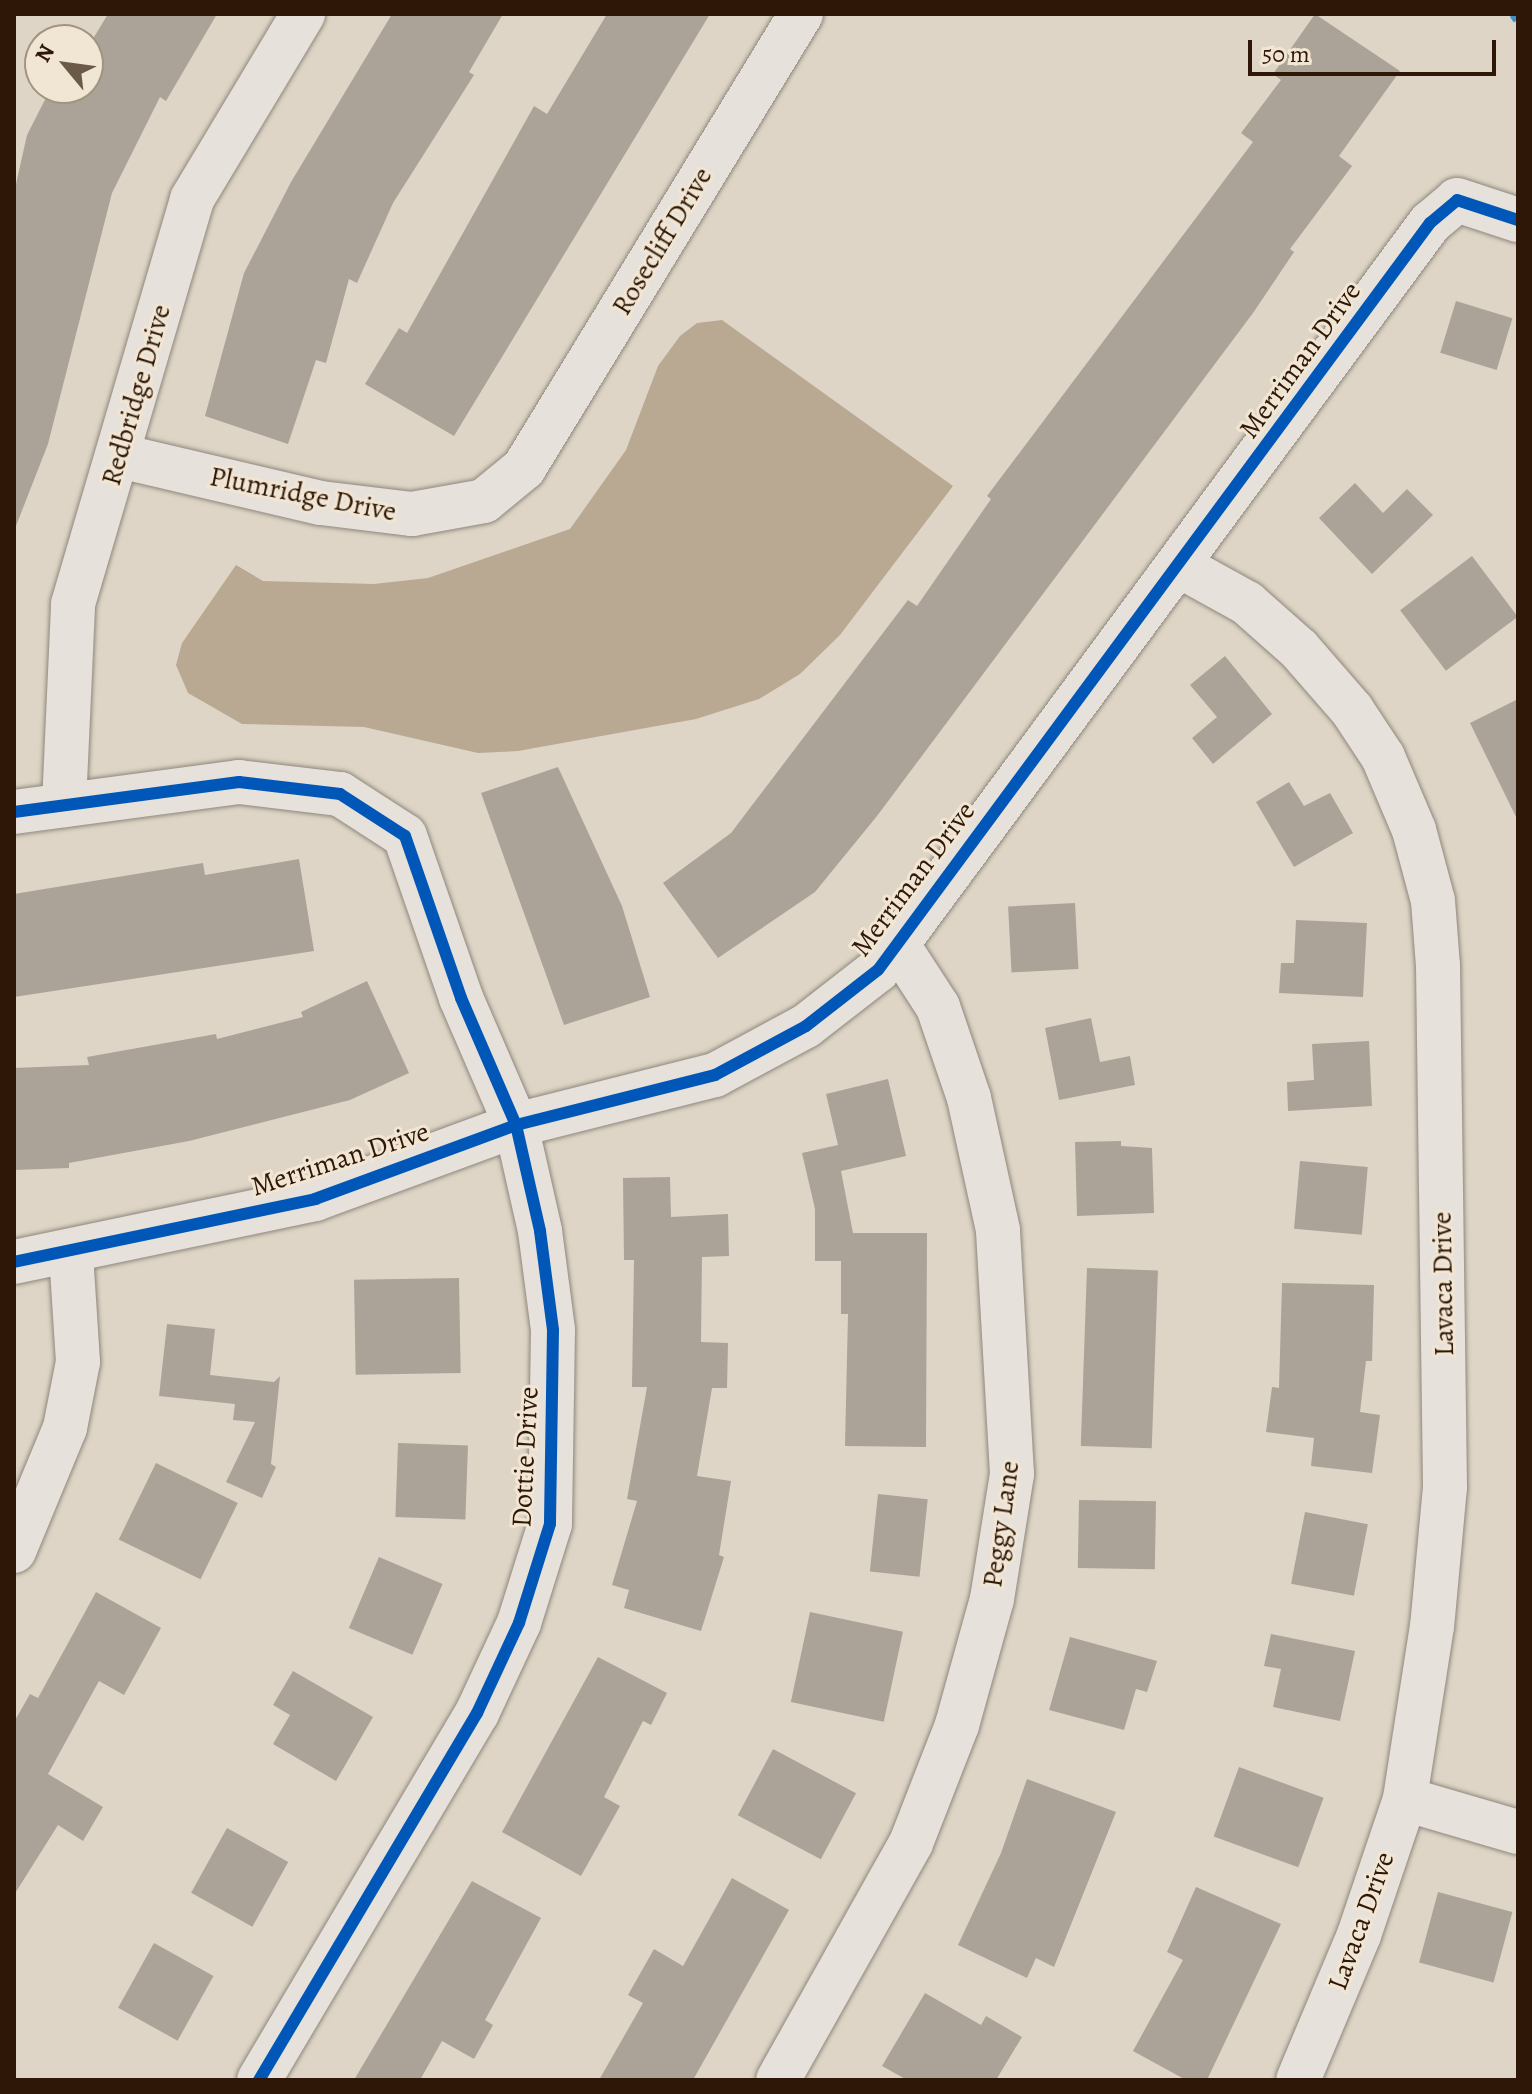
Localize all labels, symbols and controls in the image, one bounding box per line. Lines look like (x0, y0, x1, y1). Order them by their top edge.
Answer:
north arrow (24, 24, 104, 104)
scale bar (1252, 24, 1500, 74)
text: 50 m (1262, 38, 1310, 70)
text: N (28, 39, 62, 68)
street label: Rosecliff Drive (605, 161, 719, 321)
street label: Merriman Drive (1232, 275, 1368, 445)
street label: Redbridge Drive (94, 301, 178, 489)
street label: Plumridge Drive (207, 459, 399, 529)
street label: Merriman Drive (844, 795, 982, 963)
street label: Merriman Drive (247, 1114, 433, 1204)
street label: Lavaca Drive (1425, 1211, 1461, 1357)
street label: Dottie Drive (505, 1386, 545, 1528)
street label: Peggy Lane (975, 1458, 1027, 1590)
street label: Lavaca Drive (1320, 1847, 1402, 1995)

